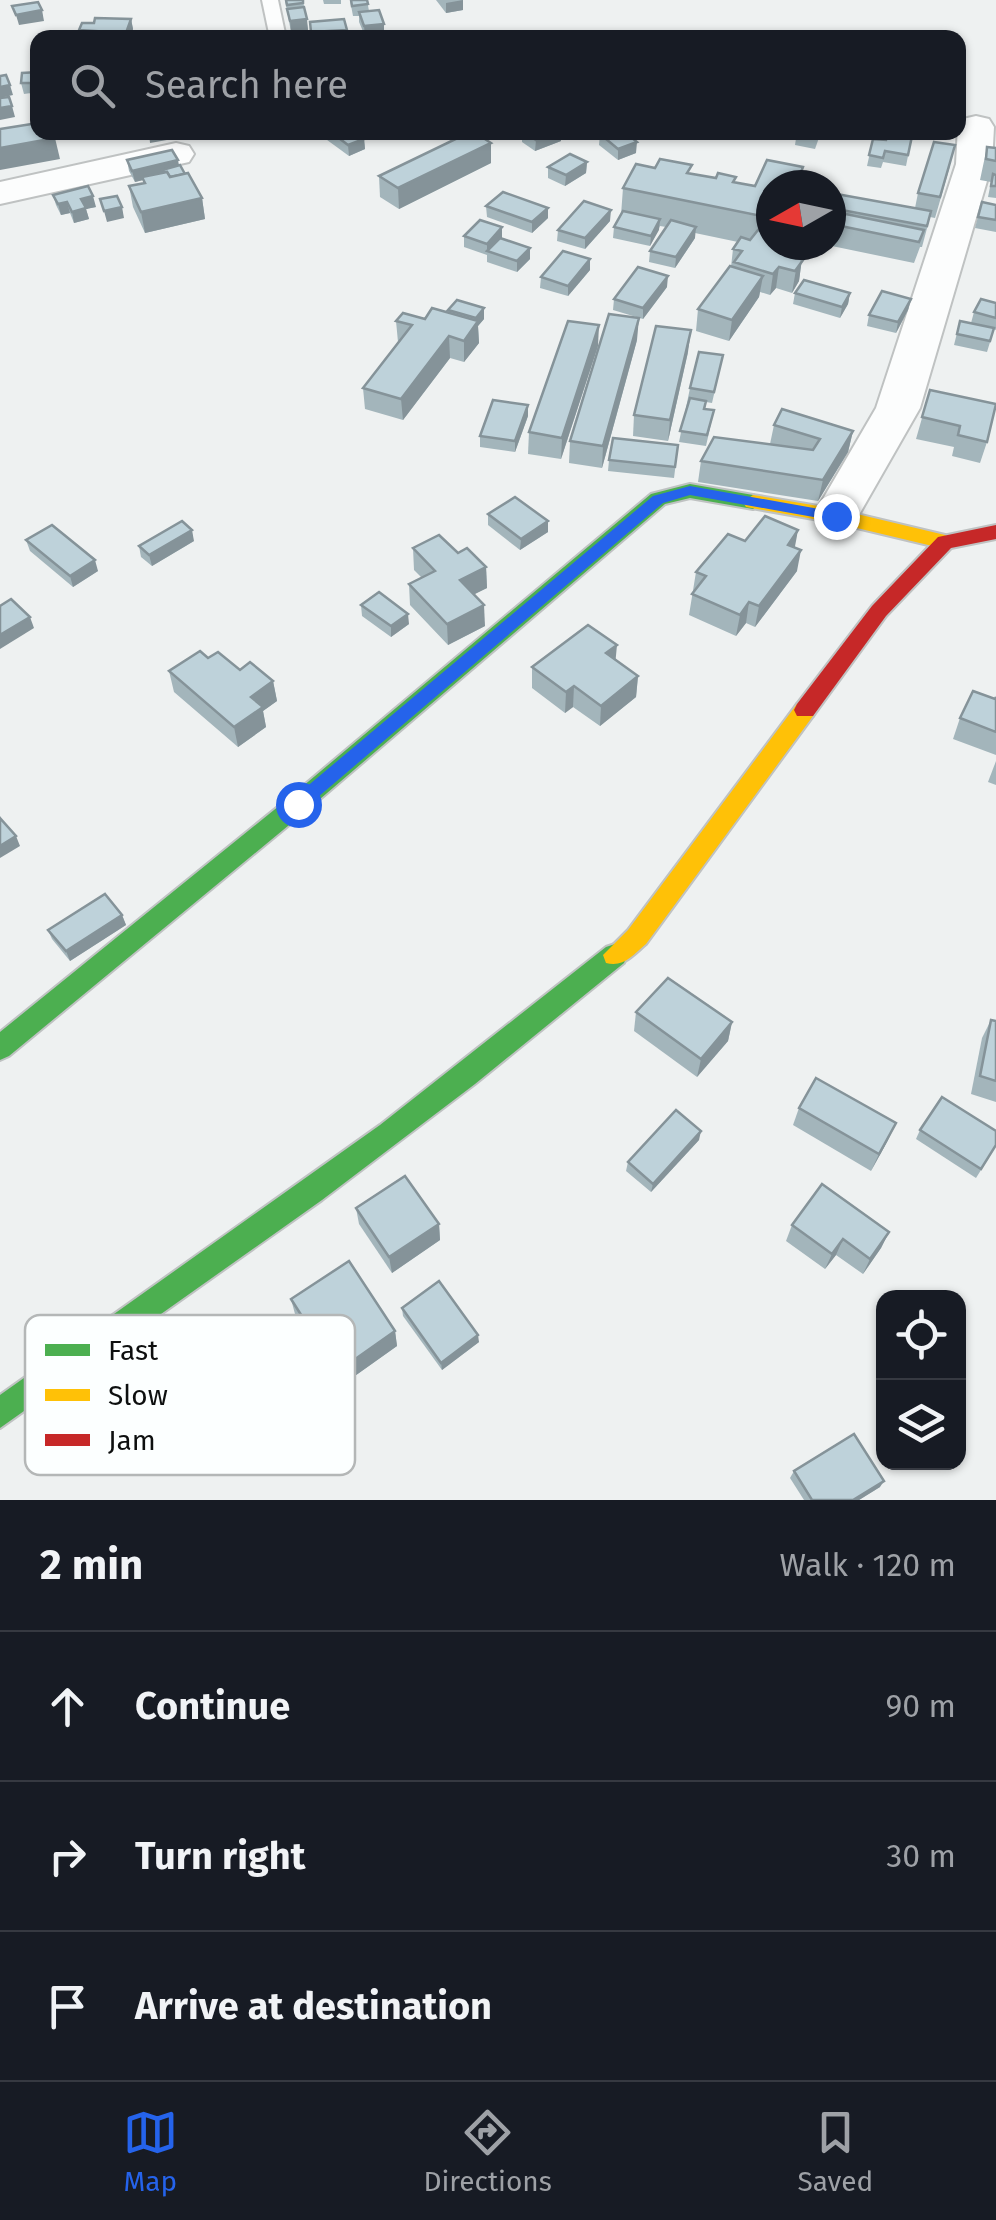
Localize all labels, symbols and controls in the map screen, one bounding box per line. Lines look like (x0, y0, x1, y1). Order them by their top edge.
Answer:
search box (30, 30, 966, 140)
icon: search (65, 58, 120, 113)
text: Search here (145, 62, 348, 108)
north arrow (756, 170, 846, 260)
route end (814, 494, 860, 540)
route start (276, 782, 322, 828)
map controls (876, 1290, 966, 1470)
button: locate (876, 1290, 966, 1380)
legend (25, 1315, 355, 1475)
text: Fast (108, 1334, 159, 1367)
text: Slow (108, 1379, 168, 1412)
button: layers (876, 1380, 966, 1470)
text: Jam (108, 1424, 156, 1457)
text: 2 min (40, 1540, 143, 1590)
text: Walk · 120 m (780, 1546, 956, 1584)
icon: ahead (40, 1679, 95, 1734)
text: Continue (135, 1683, 290, 1729)
text: 90 m (885, 1687, 956, 1725)
icon: right (40, 1829, 95, 1884)
text: Turn right (135, 1833, 305, 1879)
text: 30 m (886, 1837, 956, 1875)
icon: arrive (40, 1979, 95, 2034)
text: Arrive at destination (135, 1983, 492, 2029)
tab: Map (123, 2105, 178, 2198)
tab: Directions (423, 2105, 552, 2198)
tab: Saved (797, 2105, 873, 2198)

